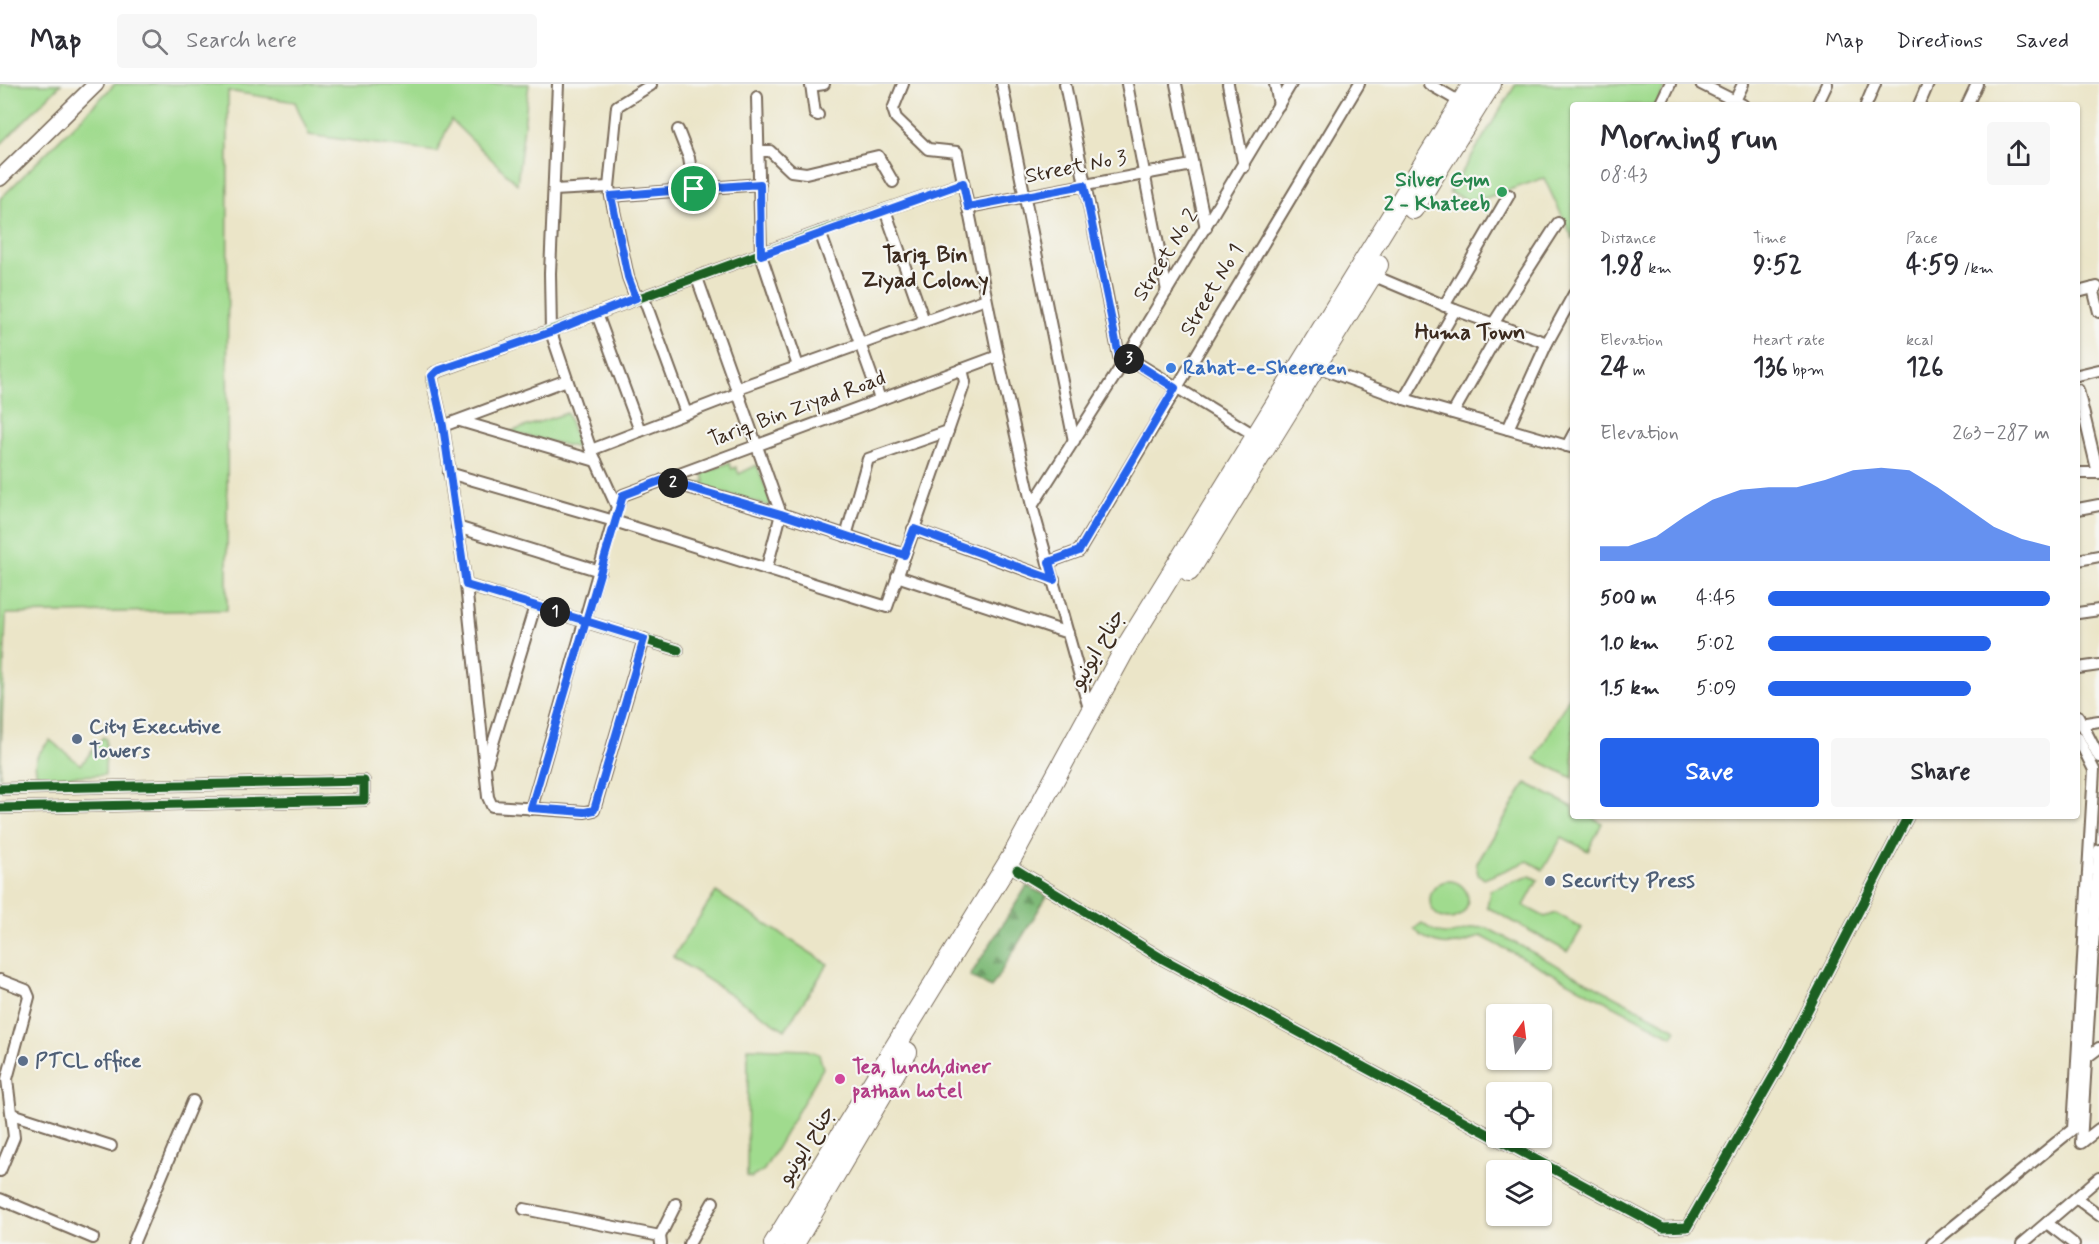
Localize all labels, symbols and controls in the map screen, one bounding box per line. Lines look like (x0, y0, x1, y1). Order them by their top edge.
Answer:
search box (117, 14, 537, 68)
text: Map (30, 23, 81, 60)
icon: search (138, 25, 171, 58)
text: Search here (186, 27, 297, 55)
text: Map (1825, 27, 1864, 55)
text: Directions (1897, 27, 1983, 55)
text: Saved (2016, 27, 2069, 55)
text: Morning run (1600, 117, 1778, 161)
button: share (1987, 122, 2050, 185)
street label: Street No 3 (1023, 143, 1130, 191)
text: 08:43 (1600, 162, 1648, 189)
pin (668, 163, 719, 214)
place label: Silver Gym 2 - Khateeb (1384, 166, 1490, 218)
icon: arrive (677, 172, 710, 205)
marker: Silver Gym 2 - Khateeb (1495, 185, 1509, 199)
street label: Street No 2 (1127, 204, 1205, 306)
text: Distance (1600, 228, 1656, 249)
text: Time (1753, 228, 1787, 249)
text: Pace (1906, 228, 1938, 249)
street label: Street No 1 (1174, 239, 1250, 341)
district label: Tariq Bin Ziyad Colony (861, 242, 989, 296)
text: 1.98 (1600, 249, 1644, 283)
text: 9:52 (1753, 249, 1802, 283)
text: 4:59 (1906, 249, 1959, 283)
text: km (1644, 258, 1672, 279)
text: /km (1959, 258, 1994, 279)
district label: Huma Town (1415, 319, 1525, 347)
text: Elevation (1600, 330, 1663, 351)
text: Heart rate (1753, 330, 1825, 351)
text: kcal (1906, 330, 1933, 351)
pin: 3 (1114, 344, 1144, 374)
text: 3 (1125, 348, 1133, 369)
text: 24 (1600, 351, 1629, 385)
text: 136 (1753, 351, 1788, 385)
text: 126 (1906, 351, 1944, 385)
place label: Rahat-e-Sheereen (1183, 354, 1347, 382)
text: m (1629, 360, 1646, 381)
text: bpm (1788, 360, 1824, 381)
marker: Rahat-e-Sheereen (1164, 361, 1178, 375)
street label: Tariq Bin Ziyad Road (704, 364, 890, 454)
text: Elevation (1600, 420, 1679, 447)
text: 263–287 m (1952, 420, 2050, 447)
pin: 2 (658, 468, 688, 498)
text: 2 (669, 472, 677, 493)
text: 500 m (1600, 585, 1657, 612)
text: 4:45 (1696, 585, 1735, 612)
pin: 1 (540, 597, 570, 627)
text: 1 (551, 601, 559, 622)
street label: جناح ایونیو (1063, 604, 1132, 695)
text: 1.0 km (1600, 630, 1659, 657)
text: 5:02 (1696, 630, 1735, 657)
text: 1.5 km (1600, 675, 1660, 702)
text: 5:09 (1696, 675, 1736, 702)
place label: City Executive Towers (89, 713, 222, 765)
marker: City Executive Towers (70, 732, 84, 746)
button: Save (1600, 738, 1819, 807)
button: Share (1831, 738, 2050, 807)
place label: Security Press (1562, 867, 1696, 895)
marker: Security Press (1543, 874, 1557, 888)
north arrow (1486, 1004, 1552, 1070)
map controls (1486, 1004, 1552, 1226)
place label: PTCL office (35, 1047, 142, 1075)
place label: Tea, lunch,diner pathan hotel (852, 1053, 992, 1105)
marker: PTCL office (16, 1054, 30, 1068)
marker: Tea, lunch,diner pathan hotel (833, 1072, 847, 1086)
button: locate (1486, 1082, 1552, 1148)
street label: جناح ایونیو (771, 1100, 842, 1191)
button: layers (1486, 1160, 1552, 1226)

